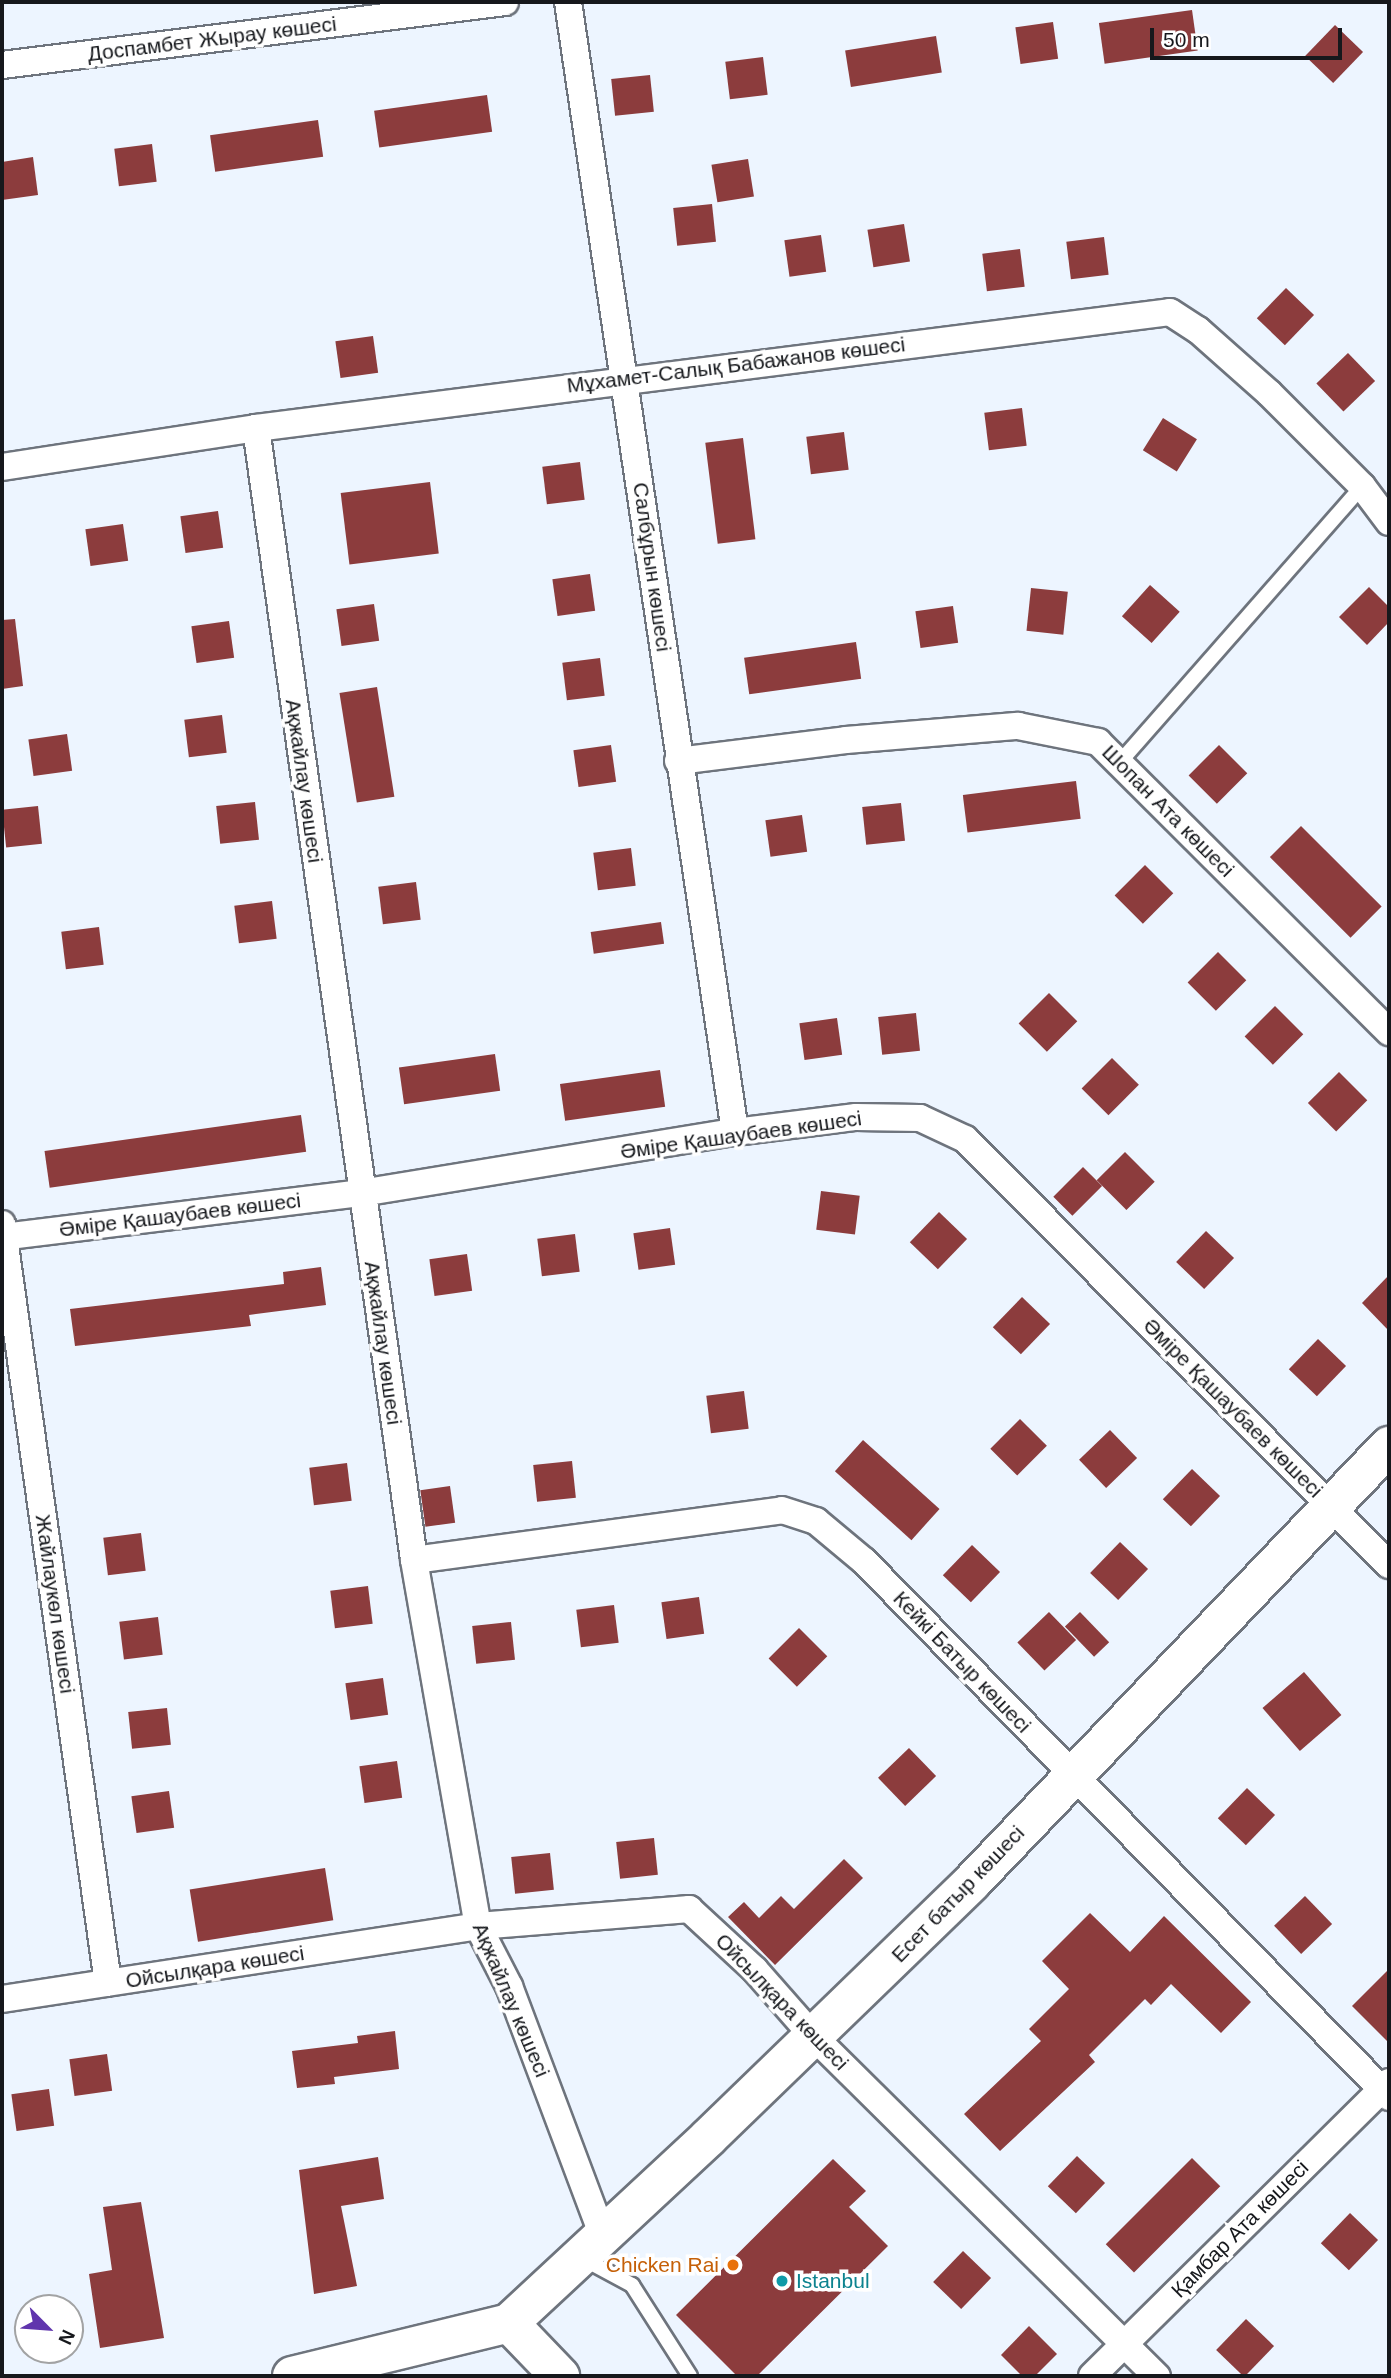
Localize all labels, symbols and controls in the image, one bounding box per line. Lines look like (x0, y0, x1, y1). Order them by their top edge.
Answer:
street label: Доспамбет Жырау көшесі (86, 11, 338, 67)
scale bar (1153, 14, 1346, 58)
text: 50 m (1163, 28, 1210, 51)
street label: Мұхамет-Салық Бабажанов көшесі (565, 332, 907, 398)
street label: Салбұрын көшесі (628, 481, 676, 653)
street label: Ақжайлау көшесі (280, 697, 328, 865)
street label: Шопан Ата көшесі (1097, 740, 1239, 882)
street label: Әміре Қашаубаев көшесі (619, 1106, 863, 1164)
street label: Әміре Қашаубаев көшесі (58, 1188, 302, 1242)
street label: Ақжайлау көшесі (359, 1259, 407, 1427)
street label: Әміре Қашаубаев көшесі (1138, 1313, 1328, 1503)
street label: Жайлаукөл көшесі (30, 1513, 80, 1695)
street label: Кейкі Батыр көшесі (888, 1586, 1036, 1738)
street label: Есет батыр көшесі (886, 1820, 1030, 1968)
street label: Ақжайлау көшесі (467, 1919, 555, 2081)
street label: Ойсылқара көшесі (710, 1928, 854, 2076)
street label: Ойсылқара көшесі (124, 1940, 306, 1994)
street label: Қамбар Ата көшесі (1166, 2155, 1314, 2303)
place label: Chicken Rai (606, 2252, 719, 2278)
marker: Chicken Rai (725, 2257, 741, 2273)
place label: Istanbul (796, 2268, 870, 2294)
marker: Istanbul (774, 2273, 790, 2289)
north arrow (14, 2294, 84, 2364)
text: N (54, 2327, 79, 2348)

